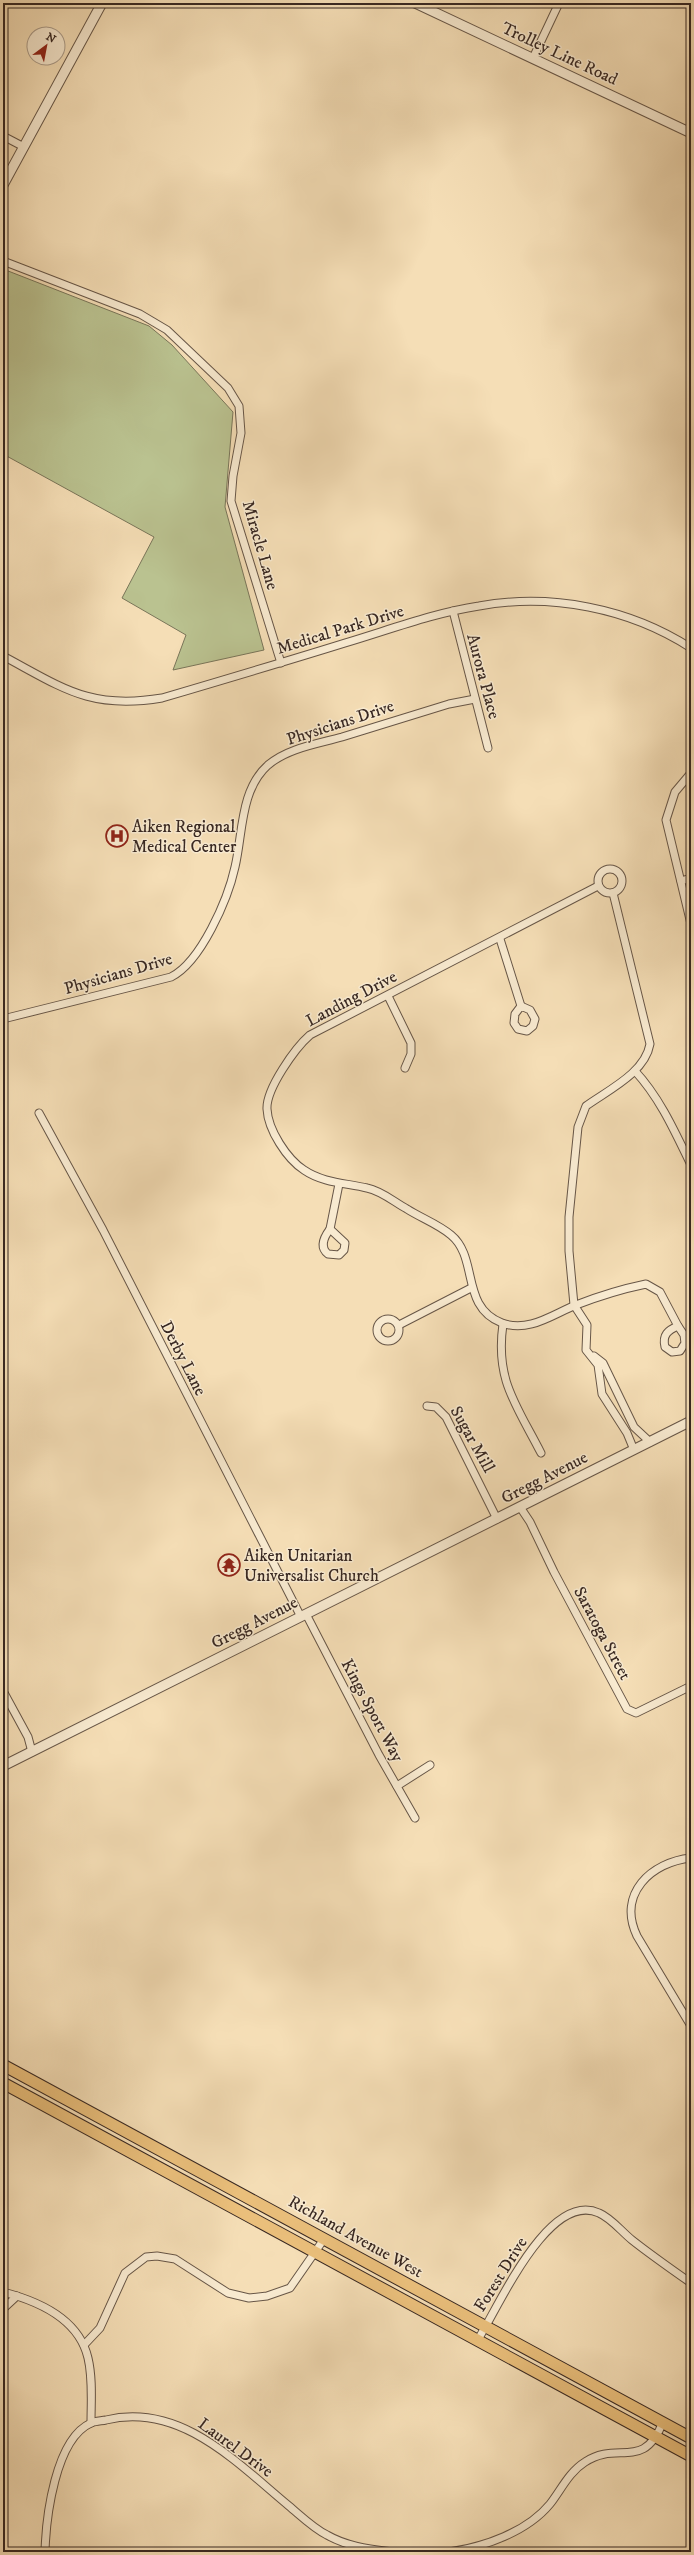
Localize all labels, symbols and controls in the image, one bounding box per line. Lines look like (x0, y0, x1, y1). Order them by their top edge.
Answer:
street label: Trolley Line Road (498, 17, 622, 91)
north arrow (26, 26, 66, 66)
text: N (43, 30, 58, 47)
street label: Miracle Lane (237, 498, 283, 592)
street label: Medical Park Drive (274, 600, 407, 660)
street label: Aurora Place (461, 631, 505, 721)
street label: Physicians Drive (284, 695, 397, 751)
place label: Aiken Regional Medical Center (132, 816, 237, 858)
hospital icon: Aiken Regional Medical Center (104, 823, 130, 849)
street label: Physicians Drive (62, 948, 175, 1000)
street label: Landing Drive (302, 966, 401, 1032)
street label: Derby Lane (155, 1317, 211, 1400)
street label: Sugar Mill (445, 1402, 499, 1477)
street label: Gregg Avenue (497, 1447, 592, 1509)
place label: Aiken Unitarian Universalist Church (244, 1545, 379, 1587)
temple icon: Aiken Unitarian Universalist Church (216, 1552, 242, 1578)
street label: Saratoga Street (568, 1583, 636, 1684)
street label: Gregg Avenue (207, 1592, 302, 1654)
street label: Kings Sport Way (336, 1655, 409, 1767)
street label: Richland Avenue West (284, 2191, 427, 2283)
street label: Forest Drive (469, 2233, 532, 2316)
street label: Laurel Drive (193, 2413, 277, 2482)

